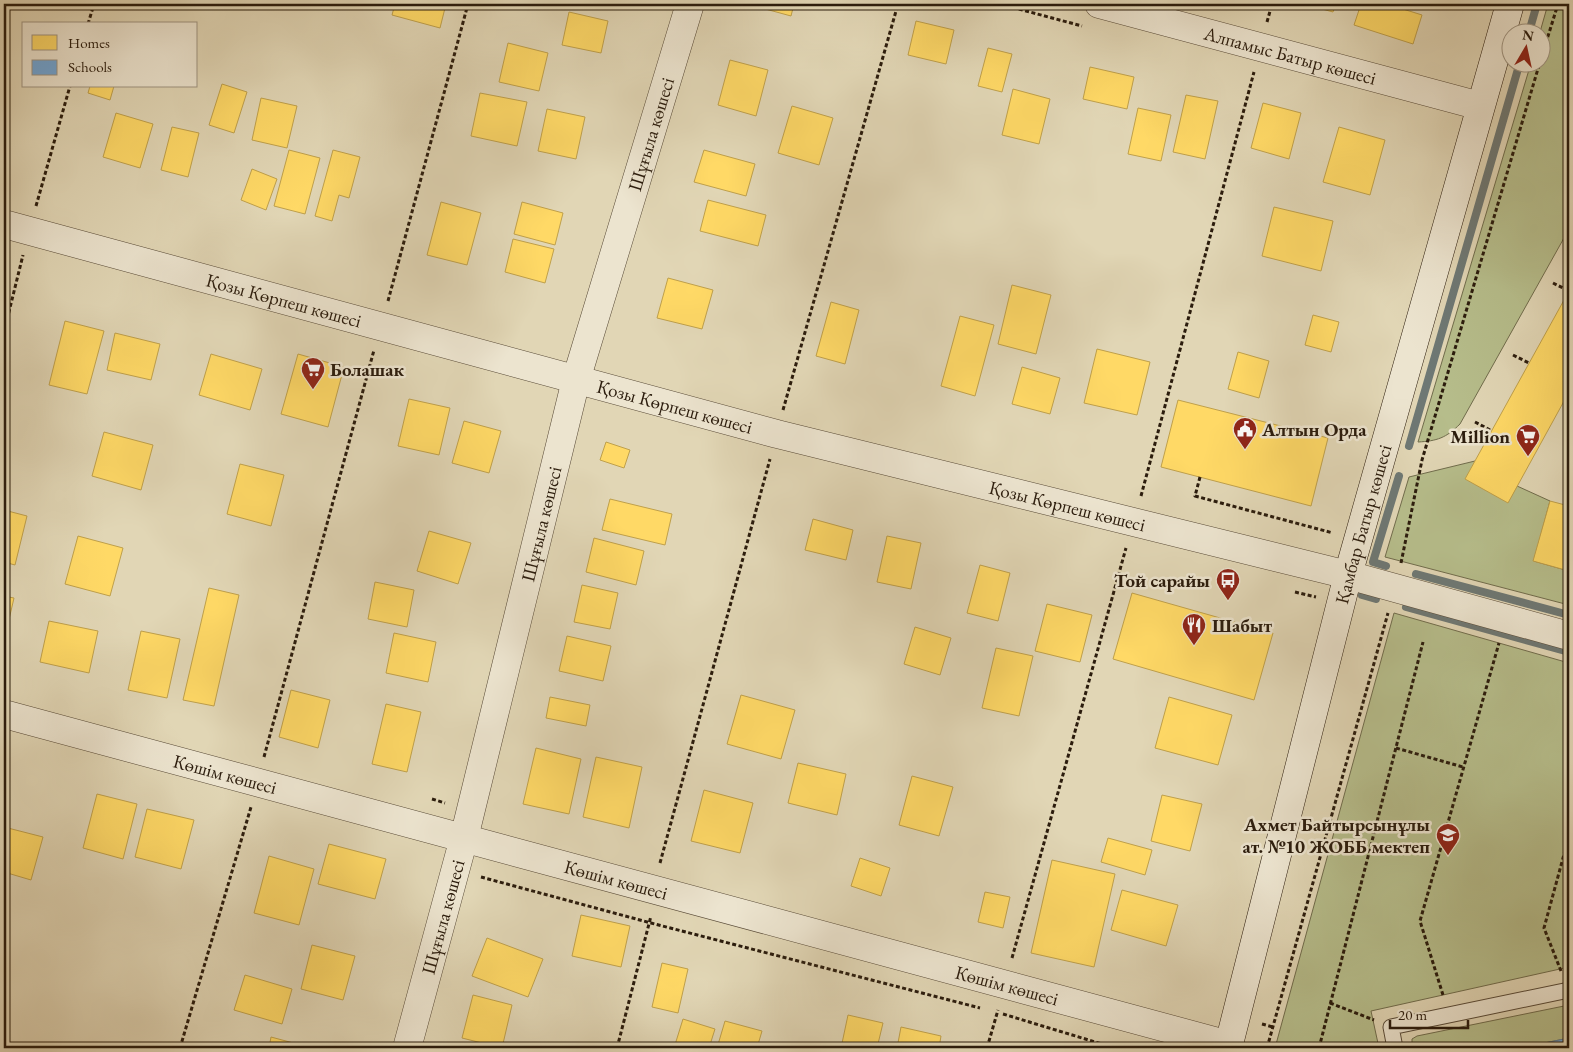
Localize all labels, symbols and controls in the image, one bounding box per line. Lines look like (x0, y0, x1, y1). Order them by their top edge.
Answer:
street label: Алпамыс Батыр көшесі (1200, 20, 1379, 90)
legend (22, 22, 198, 88)
north arrow (1500, 22, 1550, 72)
text: N (1521, 25, 1536, 45)
text: Homes (68, 33, 110, 52)
text: Schools (68, 57, 112, 76)
street label: Шұғыла көшесі (621, 74, 680, 194)
street label: Қозы Көрпеш көшесі (203, 267, 365, 333)
supermarket icon: Болашак (300, 356, 326, 390)
place label: Болашак (330, 357, 405, 382)
street label: Қозы Көрпеш көшесі (594, 373, 756, 439)
public building icon: Алтын Орда (1232, 416, 1258, 450)
place label: Алтын Орда (1261, 417, 1367, 442)
supermarket icon: Million (1515, 423, 1541, 457)
place label: Million (1450, 424, 1510, 449)
street label: Қамбар Батыр көшесі (1329, 441, 1397, 606)
street label: Шұғыла көшесі (515, 463, 567, 584)
street label: Қозы Көрпеш көшесі (986, 474, 1148, 537)
bus stop icon: Той сарайы (1215, 567, 1241, 601)
place label: Той сарайы (1114, 568, 1210, 593)
restaurant icon: Шабыт (1181, 612, 1207, 646)
place label: Шабыт (1212, 613, 1272, 638)
street label: Көшім көшесі (171, 748, 280, 800)
place label: Ахмет Байтырсынұлы ат. №10 ЖОББ мектеп (1243, 812, 1430, 859)
school or university icon: Ахмет Байтырсынұлы ат. №10 ЖОББ мектеп (1435, 822, 1461, 856)
street label: Көшім көшесі (562, 853, 671, 905)
street label: Шұғыла көшесі (415, 856, 470, 977)
street label: Көшім көшесі (953, 959, 1062, 1011)
scale bar (1390, 997, 1468, 1029)
text: 20 m (1398, 1005, 1427, 1024)

